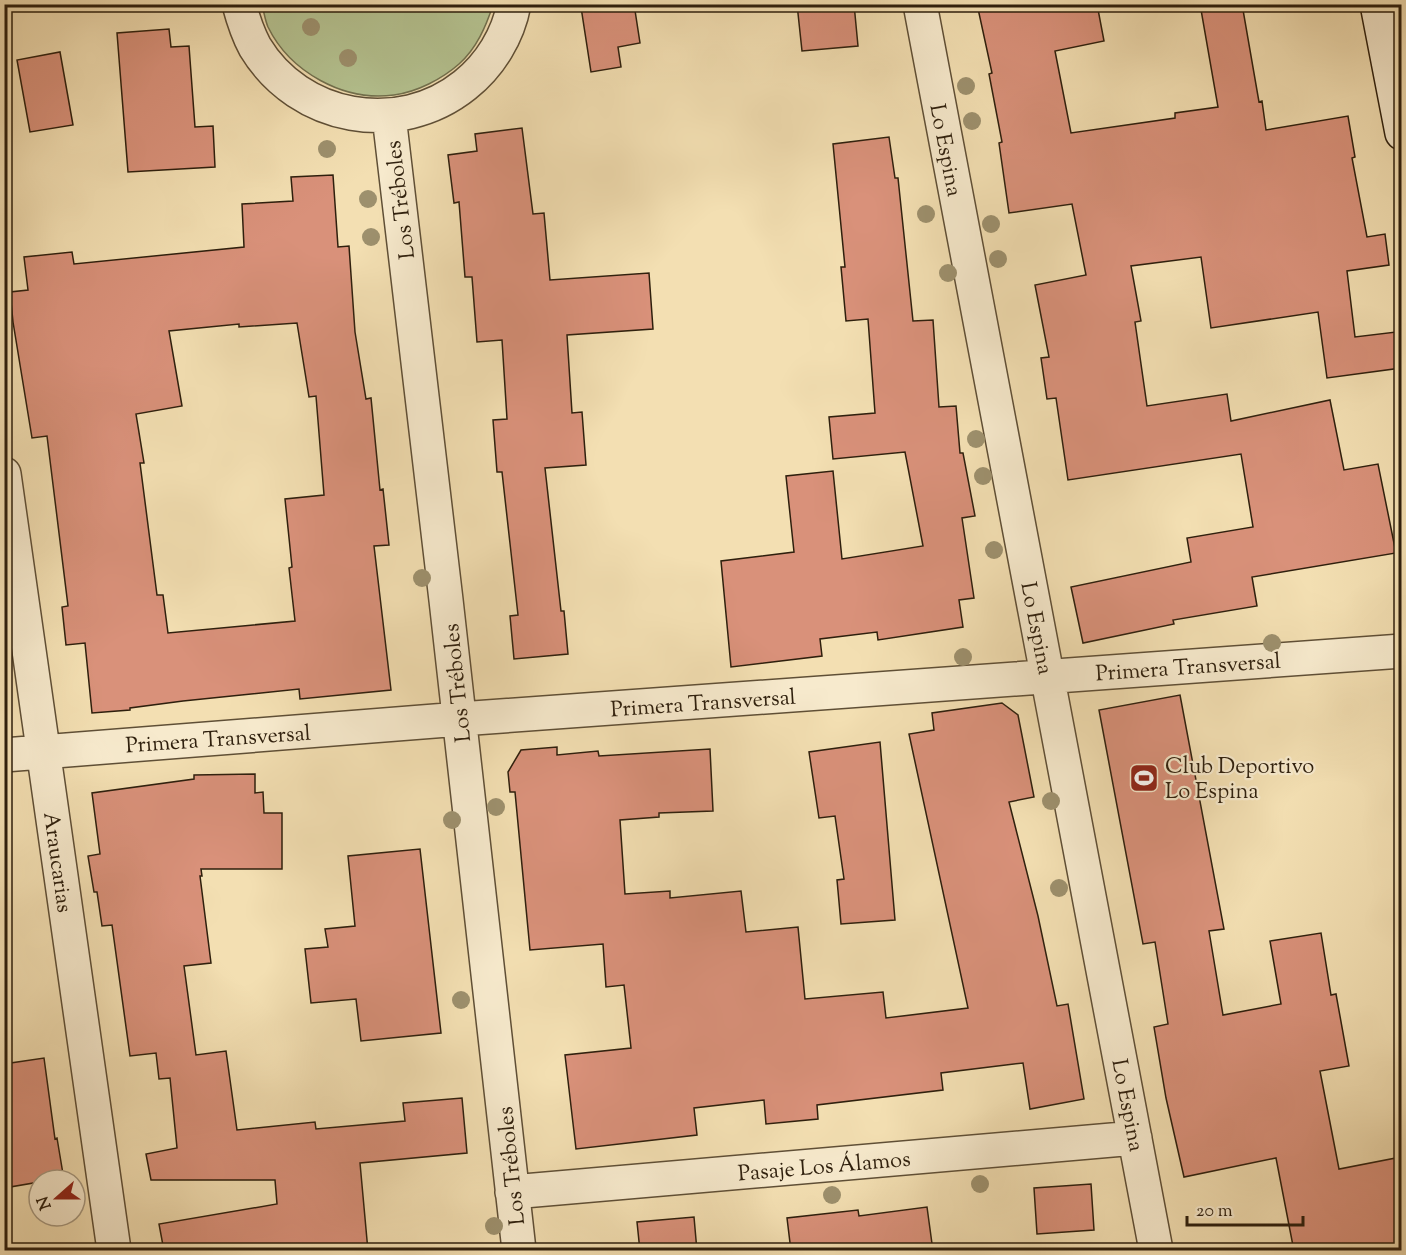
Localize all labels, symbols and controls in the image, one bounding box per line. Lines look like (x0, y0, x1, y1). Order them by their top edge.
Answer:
street label: Lo Espina (919, 102, 969, 200)
street label: Los Tréboles (379, 139, 425, 261)
street label: Lo Espina (1010, 580, 1060, 678)
street label: Los Tréboles (437, 622, 481, 744)
street label: Primera Transversal (1094, 647, 1282, 691)
street label: Primera Transversal (609, 683, 797, 727)
street label: Primera Transversal (124, 719, 312, 763)
place label: Club Deportivo Lo Espina (1165, 752, 1314, 809)
sports icon: Club Deportivo Lo Espina (1128, 762, 1160, 794)
street label: Araucarias (33, 810, 79, 915)
street label: Lo Espina (1101, 1057, 1151, 1155)
street label: Los Tréboles (491, 1105, 535, 1227)
street label: Pasaje Los Álamos (736, 1144, 912, 1191)
north arrow (27, 1168, 87, 1228)
scale bar (1187, 1189, 1302, 1227)
text: N (32, 1192, 58, 1213)
text: 20 m (1196, 1199, 1233, 1225)

